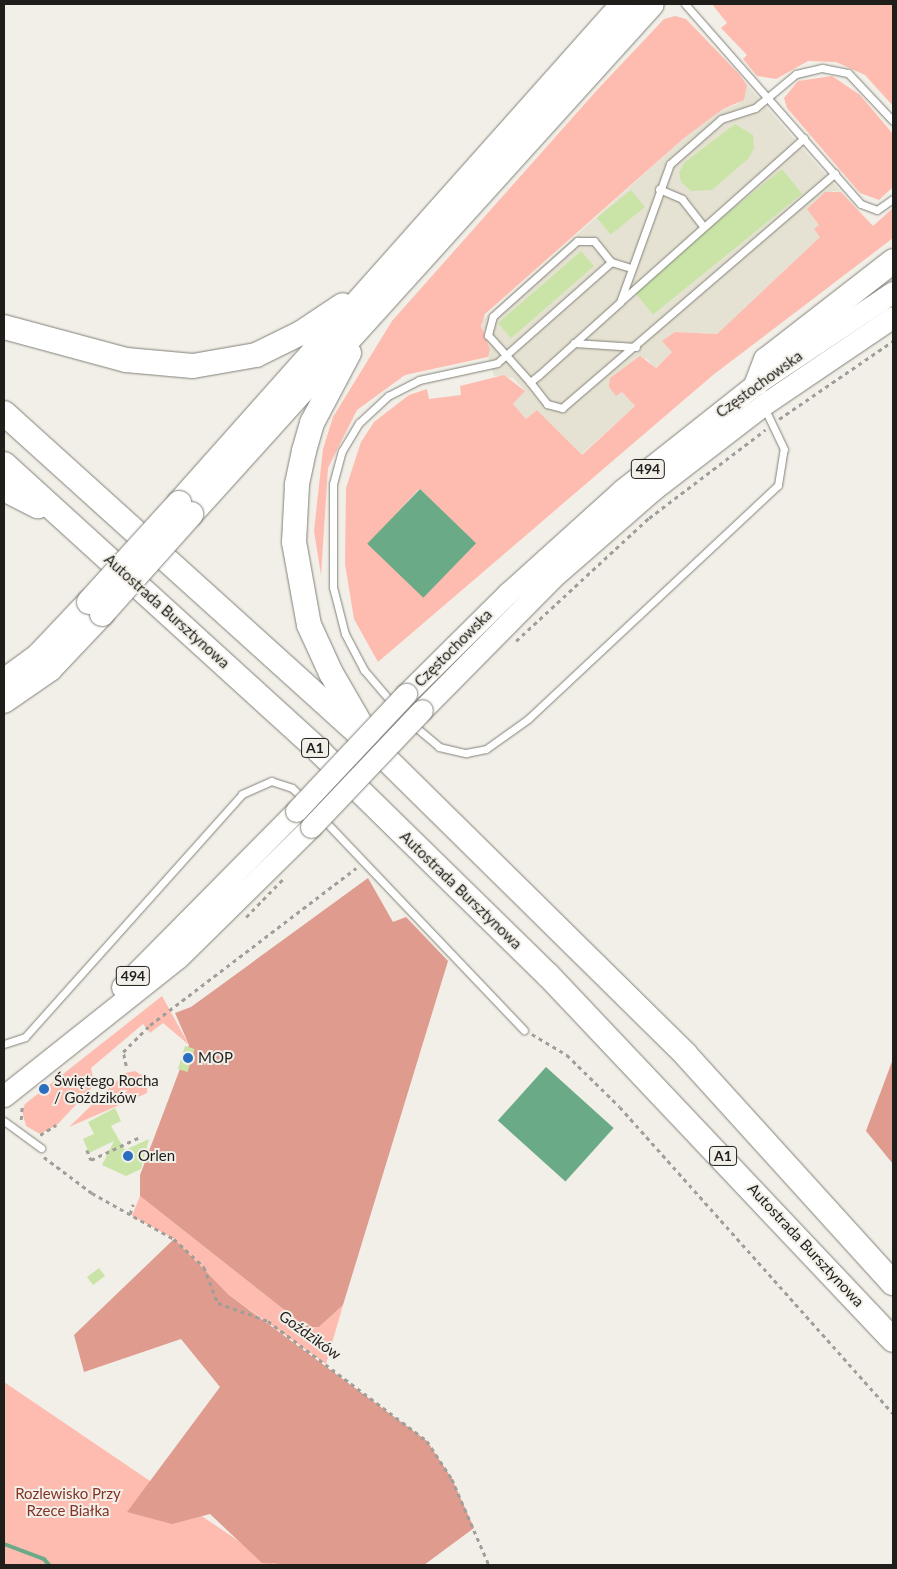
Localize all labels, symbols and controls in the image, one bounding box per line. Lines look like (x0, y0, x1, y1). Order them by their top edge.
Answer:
street label: Częstochowska (712, 347, 806, 421)
road number: 494 (630, 458, 666, 480)
street label: Autostrada Bursztynowa (101, 550, 233, 672)
street label: Częstochowska (411, 606, 495, 690)
road number: A1 (300, 736, 330, 760)
street label: Autostrada Bursztynowa (396, 827, 526, 953)
road number: 494 (116, 964, 150, 988)
place label: MOP (198, 1049, 233, 1067)
marker: MOP (182, 1052, 194, 1064)
place label: Świętego Rocha / Goździków (54, 1071, 159, 1106)
marker: Świętego Rocha / Goździków (38, 1083, 50, 1095)
road number: A1 (708, 1144, 738, 1168)
place label: Orlen (138, 1147, 175, 1165)
marker: Orlen (122, 1150, 134, 1162)
street label: Autostrada Bursztynowa (744, 1180, 868, 1310)
street label: Goździków (276, 1307, 344, 1363)
park label: Rozlewisko Przy Rzece Białka (15, 1484, 121, 1519)

